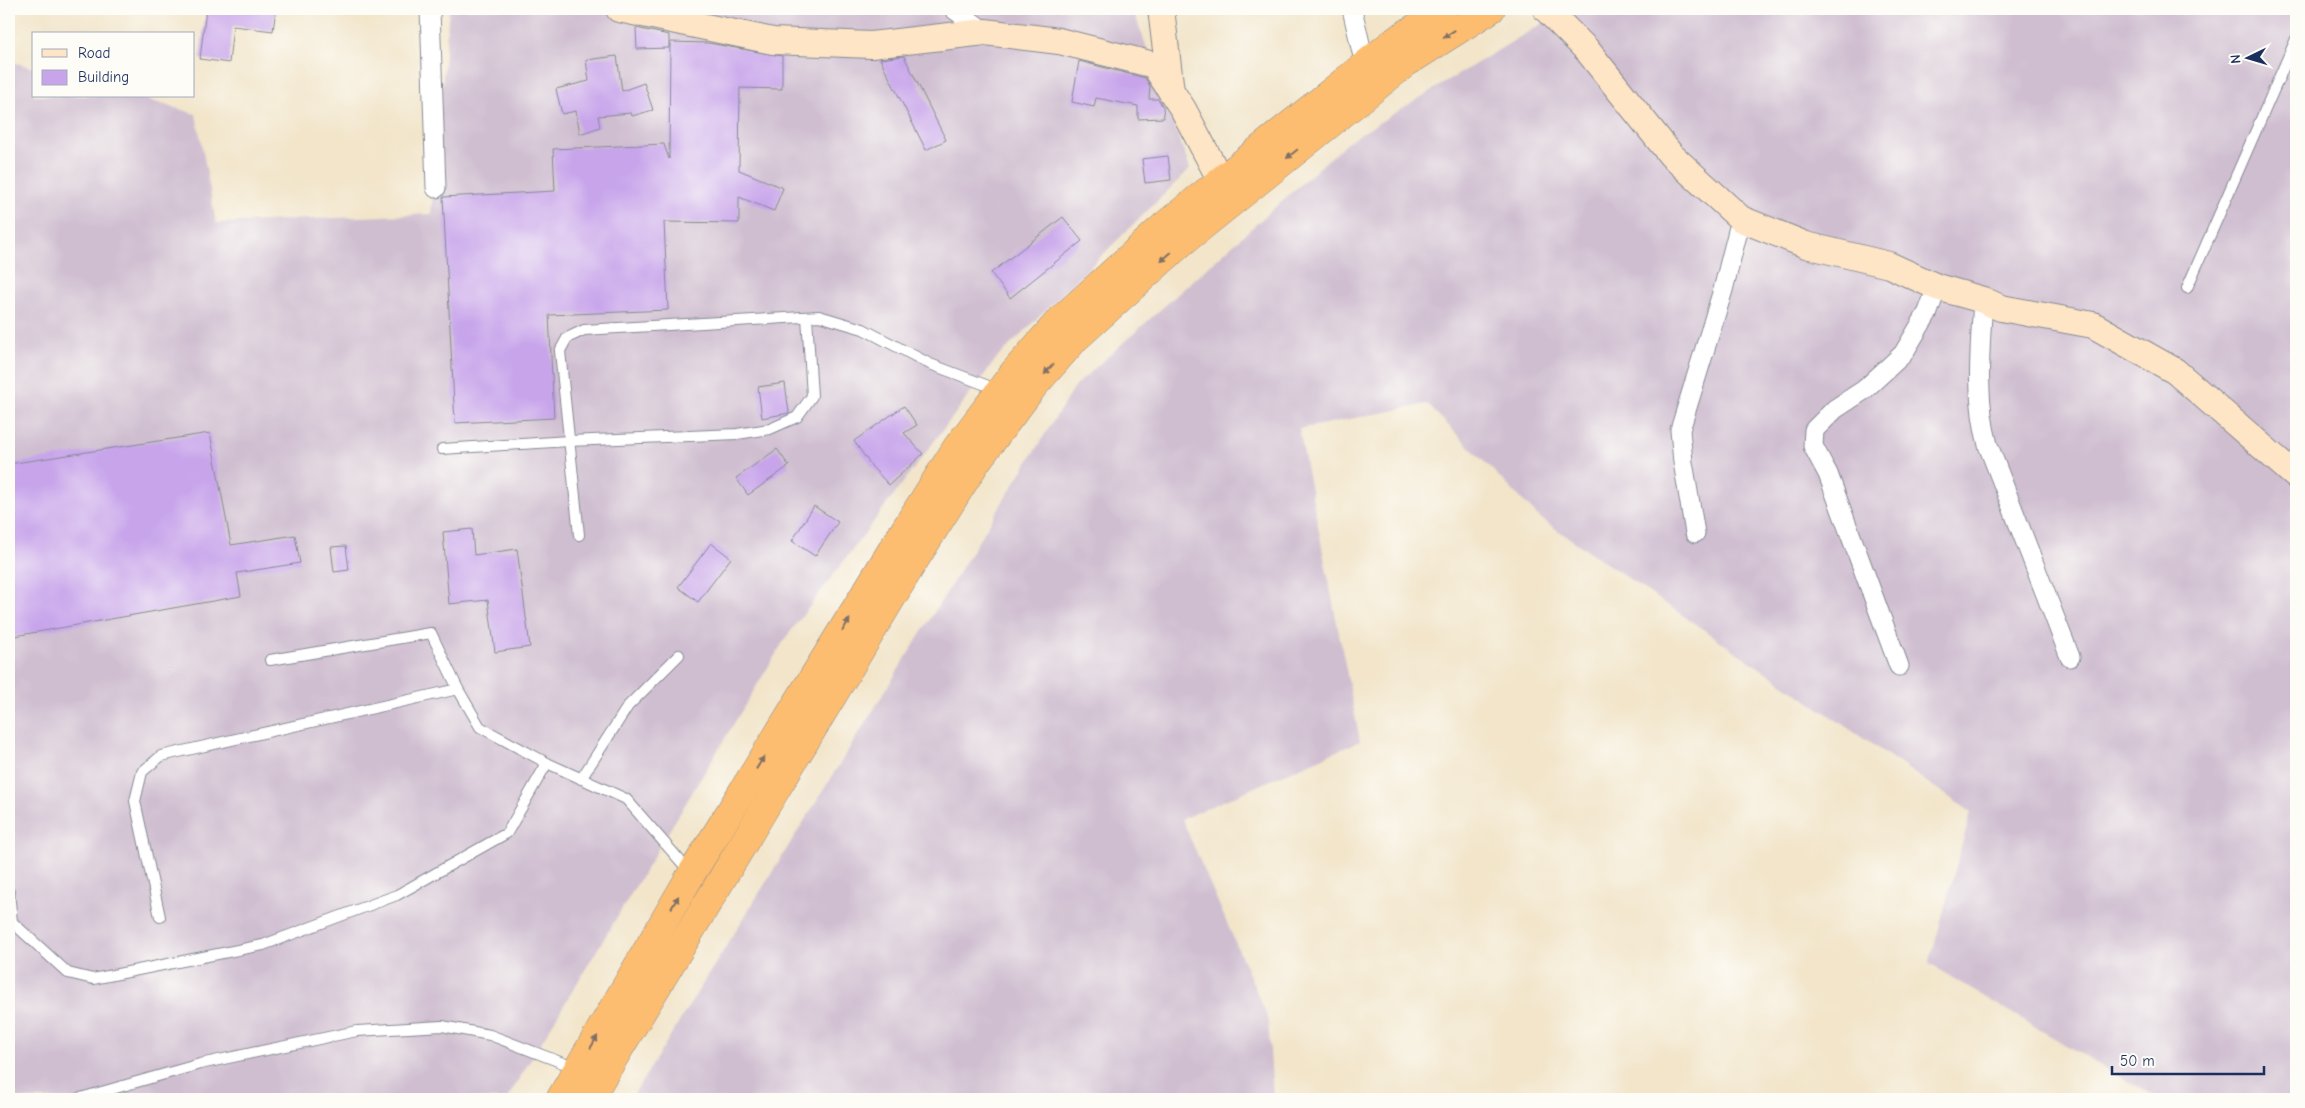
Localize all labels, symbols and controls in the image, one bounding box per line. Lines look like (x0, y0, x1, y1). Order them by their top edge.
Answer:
one-way arrow (1443, 29, 1456, 39)
legend (32, 32, 195, 98)
north arrow (2222, 32, 2272, 82)
text: Road (78, 44, 110, 62)
text: N (2227, 54, 2244, 64)
text: Building (78, 68, 129, 86)
one-way arrow (1286, 148, 1299, 159)
one-way arrow (1160, 251, 1173, 262)
one-way arrow (1044, 362, 1055, 375)
one-way arrow (841, 618, 850, 631)
one-way arrow (755, 756, 765, 769)
one-way arrow (671, 895, 680, 908)
one-way arrow (590, 1035, 598, 1050)
scale bar (2112, 1043, 2265, 1075)
text: 50 m (2120, 1052, 2155, 1070)

